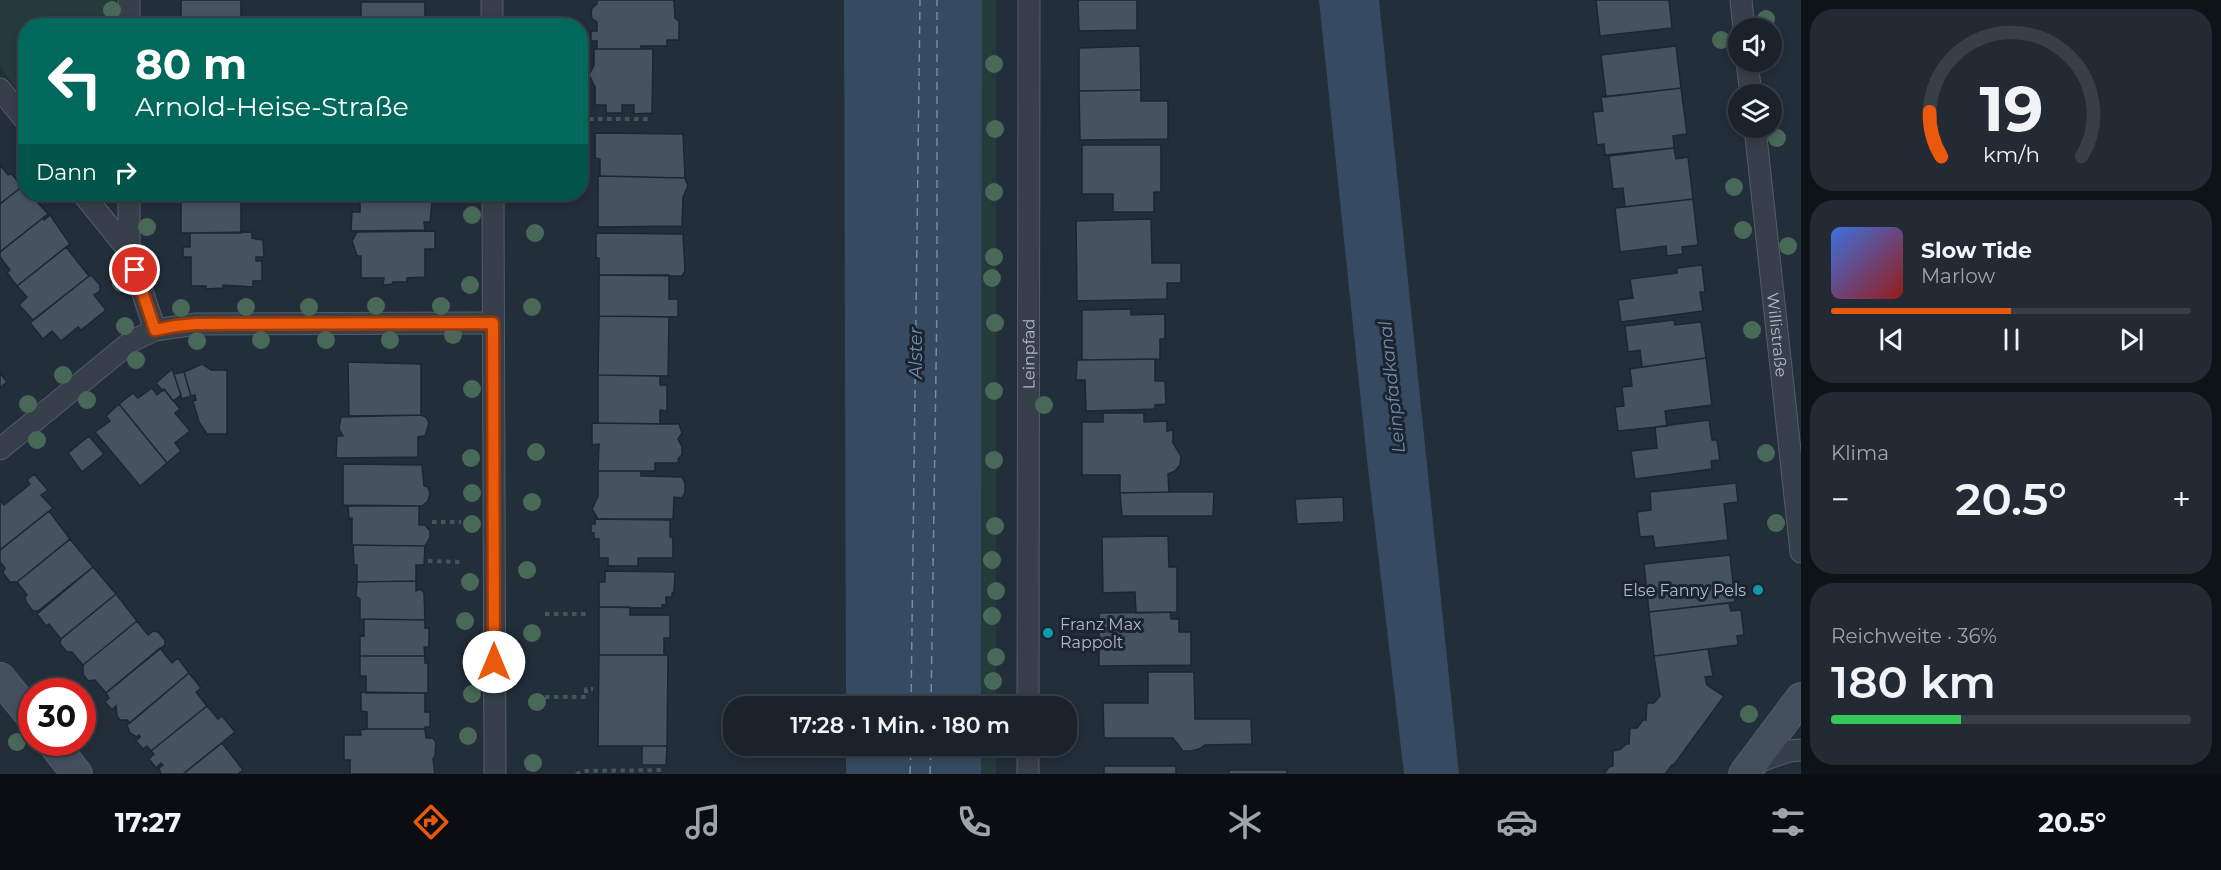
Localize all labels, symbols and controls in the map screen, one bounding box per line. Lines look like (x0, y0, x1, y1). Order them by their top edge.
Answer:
map controls (1728, 18, 1782, 138)
button: sound (1728, 18, 1782, 72)
text: 80 m (135, 38, 247, 90)
icon: left (36, 42, 114, 120)
text: 19 (1979, 71, 2043, 147)
button: layers (1728, 84, 1782, 138)
text: Arnold-Heise-Straße (135, 90, 409, 123)
text: km/h (1982, 142, 2040, 168)
icon: right (109, 156, 142, 189)
text: Dann (36, 159, 97, 186)
text: Slow Tide (1921, 237, 2032, 264)
pin (109, 244, 160, 295)
icon: arrive (118, 253, 151, 286)
text: Marlow (1921, 264, 1995, 288)
street label: Willistraße (1763, 292, 1791, 378)
street label: Leinpfad (1019, 319, 1039, 389)
water label: Leinpfadkanal (1374, 320, 1410, 454)
icon: previous (1875, 323, 1908, 356)
icon: pause (1995, 323, 2028, 356)
icon: next (2115, 323, 2148, 356)
water label: Alster (905, 326, 927, 380)
text: Klima (1831, 441, 1889, 465)
text: 20.5° (1955, 471, 2067, 526)
text: − (1831, 479, 1850, 519)
text: + (2172, 479, 2191, 519)
place label: Else Fanny Pels (1623, 581, 1746, 600)
marker: Else Fanny Pels (1751, 583, 1765, 597)
place label: Franz Max Rappolt (1060, 615, 1142, 652)
text: Reichweite · 36% (1831, 624, 1997, 648)
marker: Franz Max Rappolt (1041, 626, 1055, 640)
position arrow (462, 630, 526, 694)
text: 180 km (1831, 654, 1996, 709)
speed limit sign: 30 (18, 678, 96, 756)
text: 17:28 · 1 Min. · 180 m (790, 712, 1010, 739)
icon: directions (410, 801, 452, 843)
icon: music (682, 801, 724, 843)
icon: phone (953, 801, 995, 843)
icon: climate (1224, 801, 1266, 843)
icon: car (1496, 801, 1538, 843)
icon: filters (1767, 801, 1809, 843)
text: 17:27 (115, 806, 181, 839)
text: 20.5° (2038, 806, 2106, 839)

